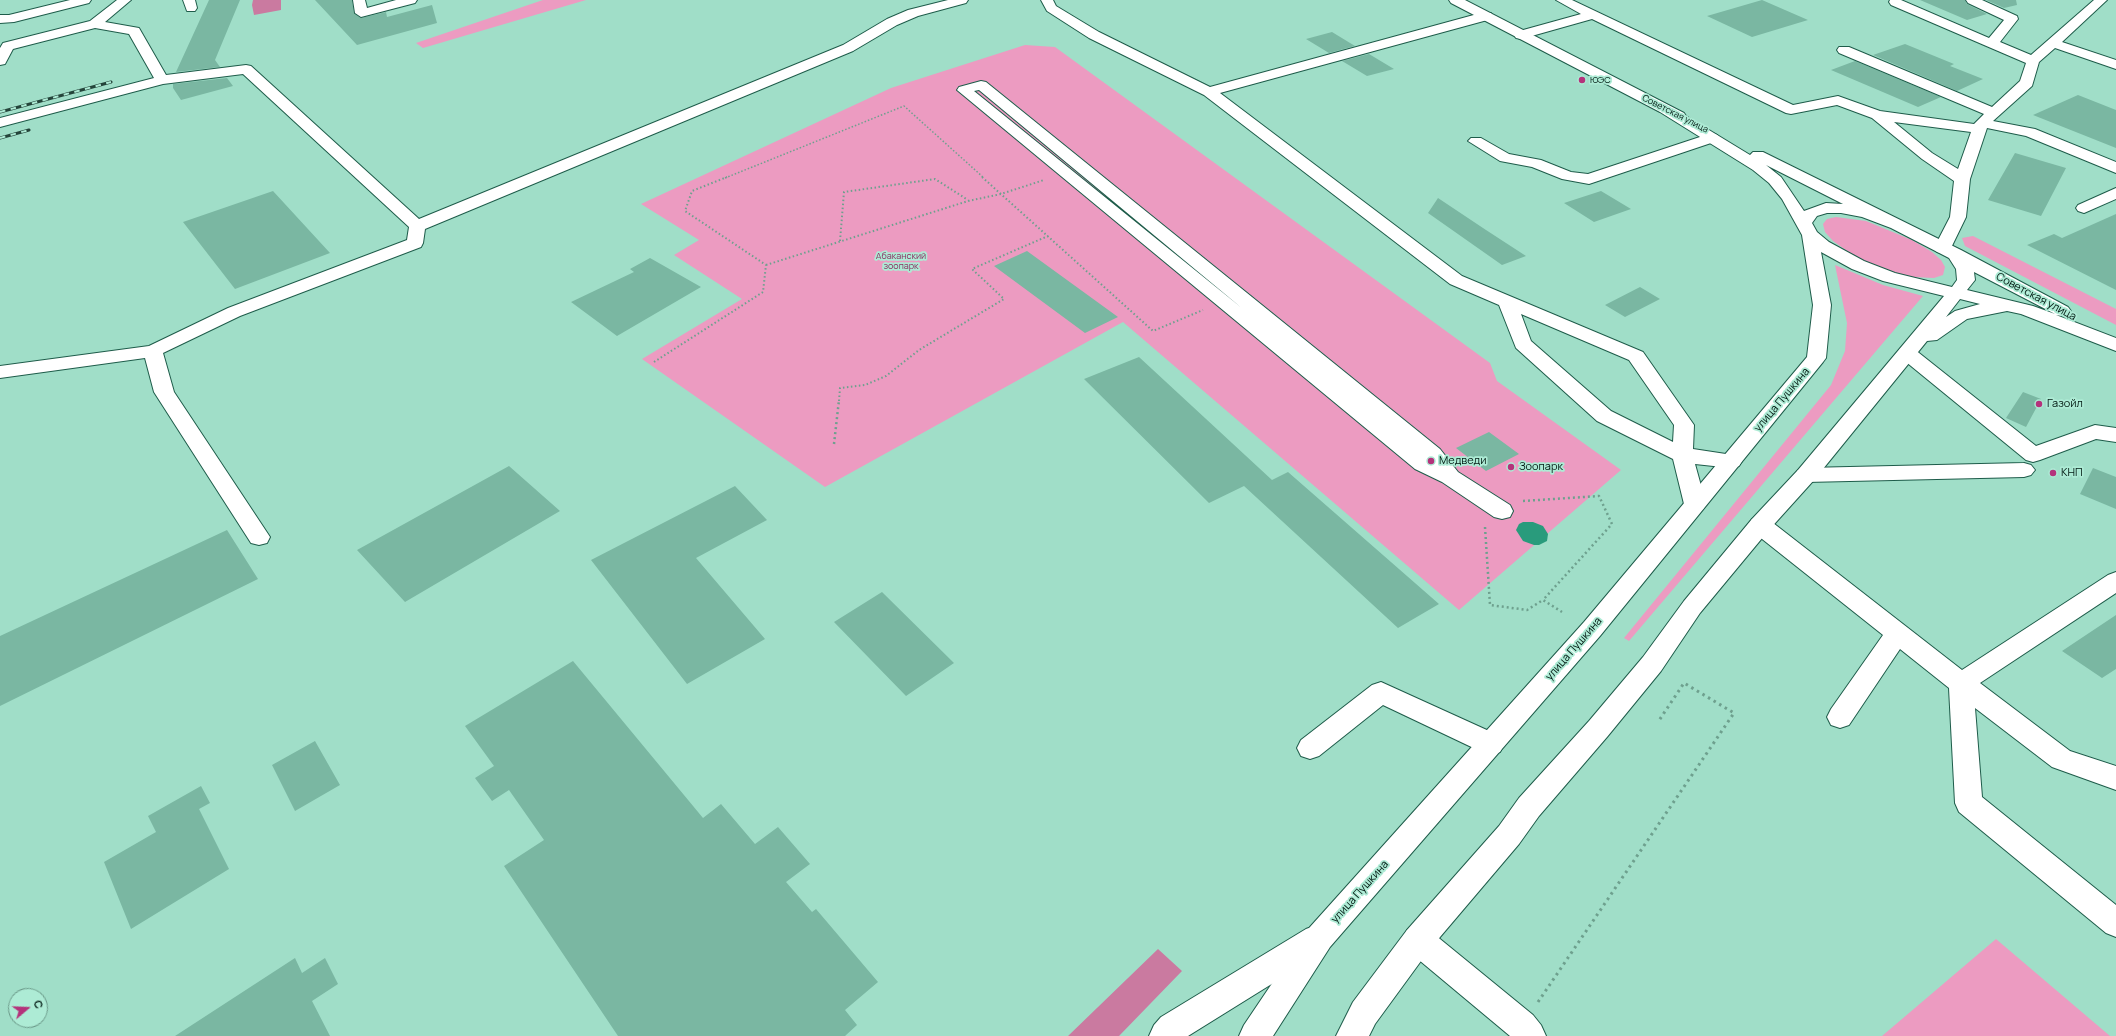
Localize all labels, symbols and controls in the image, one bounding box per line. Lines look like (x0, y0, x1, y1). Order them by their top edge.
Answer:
marker: ЮЭС (1577, 75, 1587, 85)
place label: ЮЭС (1590, 75, 1611, 85)
street label: Советская улица (1640, 93, 1710, 135)
park label: Абаканский зоопарк (876, 251, 926, 272)
street label: Советская улица (1994, 270, 2078, 324)
street label: улица Пушкина (1751, 365, 1813, 435)
place label: Газойл (2047, 397, 2083, 411)
marker: Газойл (2034, 399, 2044, 409)
place label: Медведи (1439, 454, 1486, 468)
marker: Медведи (1426, 456, 1436, 466)
place label: Зоопарк (1519, 460, 1563, 474)
marker: Зоопарк (1506, 462, 1516, 472)
place label: КНП (2061, 466, 2083, 480)
marker: КНП (2048, 468, 2058, 478)
street label: улица Пушкина (1543, 615, 1605, 683)
street label: улица Пушкина (1329, 858, 1391, 926)
north arrow (8, 988, 48, 1028)
text: С (30, 998, 47, 1011)

